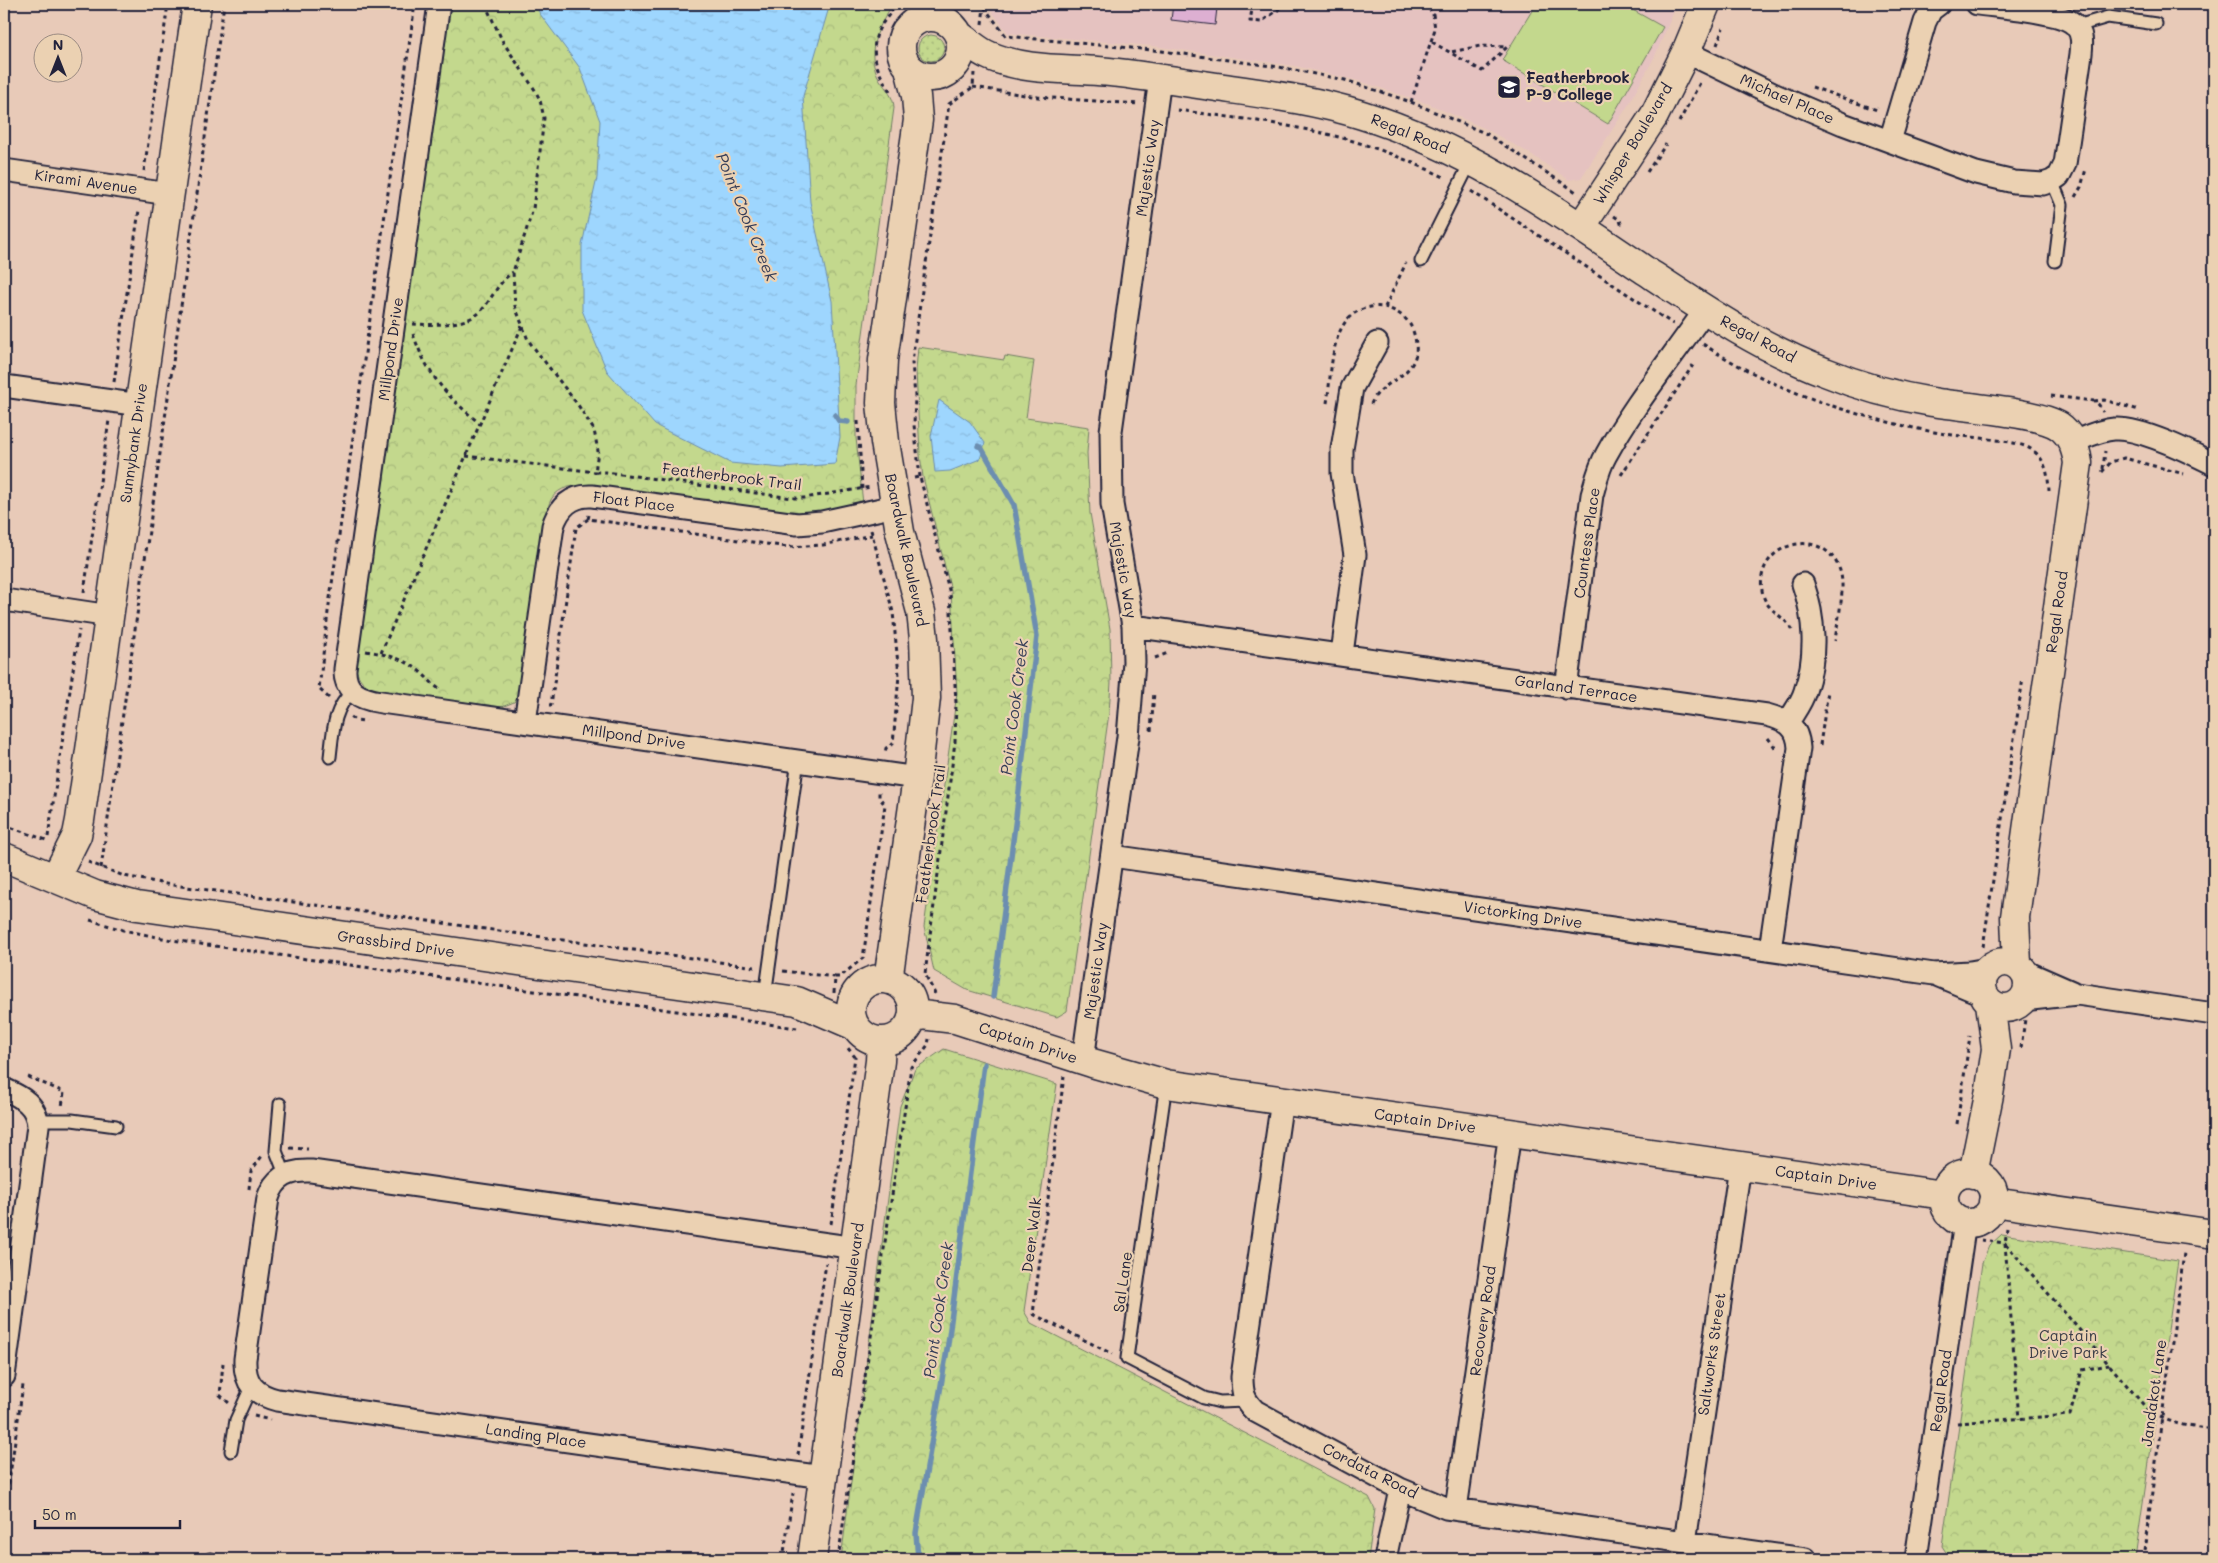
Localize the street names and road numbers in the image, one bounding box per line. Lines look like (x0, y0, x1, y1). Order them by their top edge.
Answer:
street label: Michael Place (1737, 68, 1838, 128)
street label: Whisper Boulevard (1588, 79, 1676, 208)
street label: Regal Road (1368, 108, 1453, 158)
street label: Majestic Way (1130, 118, 1164, 218)
street label: Kirami Avenue (33, 164, 139, 198)
street label: Millpond Drive (373, 296, 407, 402)
street label: Regal Road (1717, 310, 1800, 366)
street label: Sunnybank Drive (115, 382, 151, 504)
street label: Featherbrook Trail (661, 458, 803, 494)
street label: Boardwalk Boulevard (881, 471, 933, 628)
street label: Float Place (592, 486, 676, 516)
street label: Countess Place (1568, 486, 1604, 600)
street label: Majestic Way (1106, 520, 1142, 620)
street label: Regal Road (2040, 569, 2072, 654)
street label: Garland Terrace (1513, 669, 1639, 707)
street label: Millpond Drive (581, 719, 687, 753)
street label: Featherbrook Trail (910, 763, 950, 905)
street label: Victorking Drive (1462, 896, 1584, 932)
street label: Majestic Way (1078, 921, 1112, 1021)
street label: Grassbird Drive (336, 925, 456, 961)
street label: Captain Drive (976, 1017, 1080, 1067)
street label: Captain Drive (1373, 1103, 1477, 1137)
street label: Captain Drive (1774, 1160, 1878, 1194)
street label: Deer Walk (1016, 1196, 1046, 1274)
street label: Boardwalk Boulevard (826, 1221, 868, 1378)
street label: Sal Lane (1108, 1250, 1136, 1314)
street label: Recovery Road (1464, 1264, 1500, 1377)
street label: Saltworks Street (1692, 1291, 1730, 1417)
street label: Jandakot Lane (2136, 1338, 2170, 1448)
street label: Regal Road (1924, 1348, 1956, 1433)
street label: Landing Place (484, 1418, 588, 1452)
street label: Cordata Road (1320, 1438, 1421, 1503)

